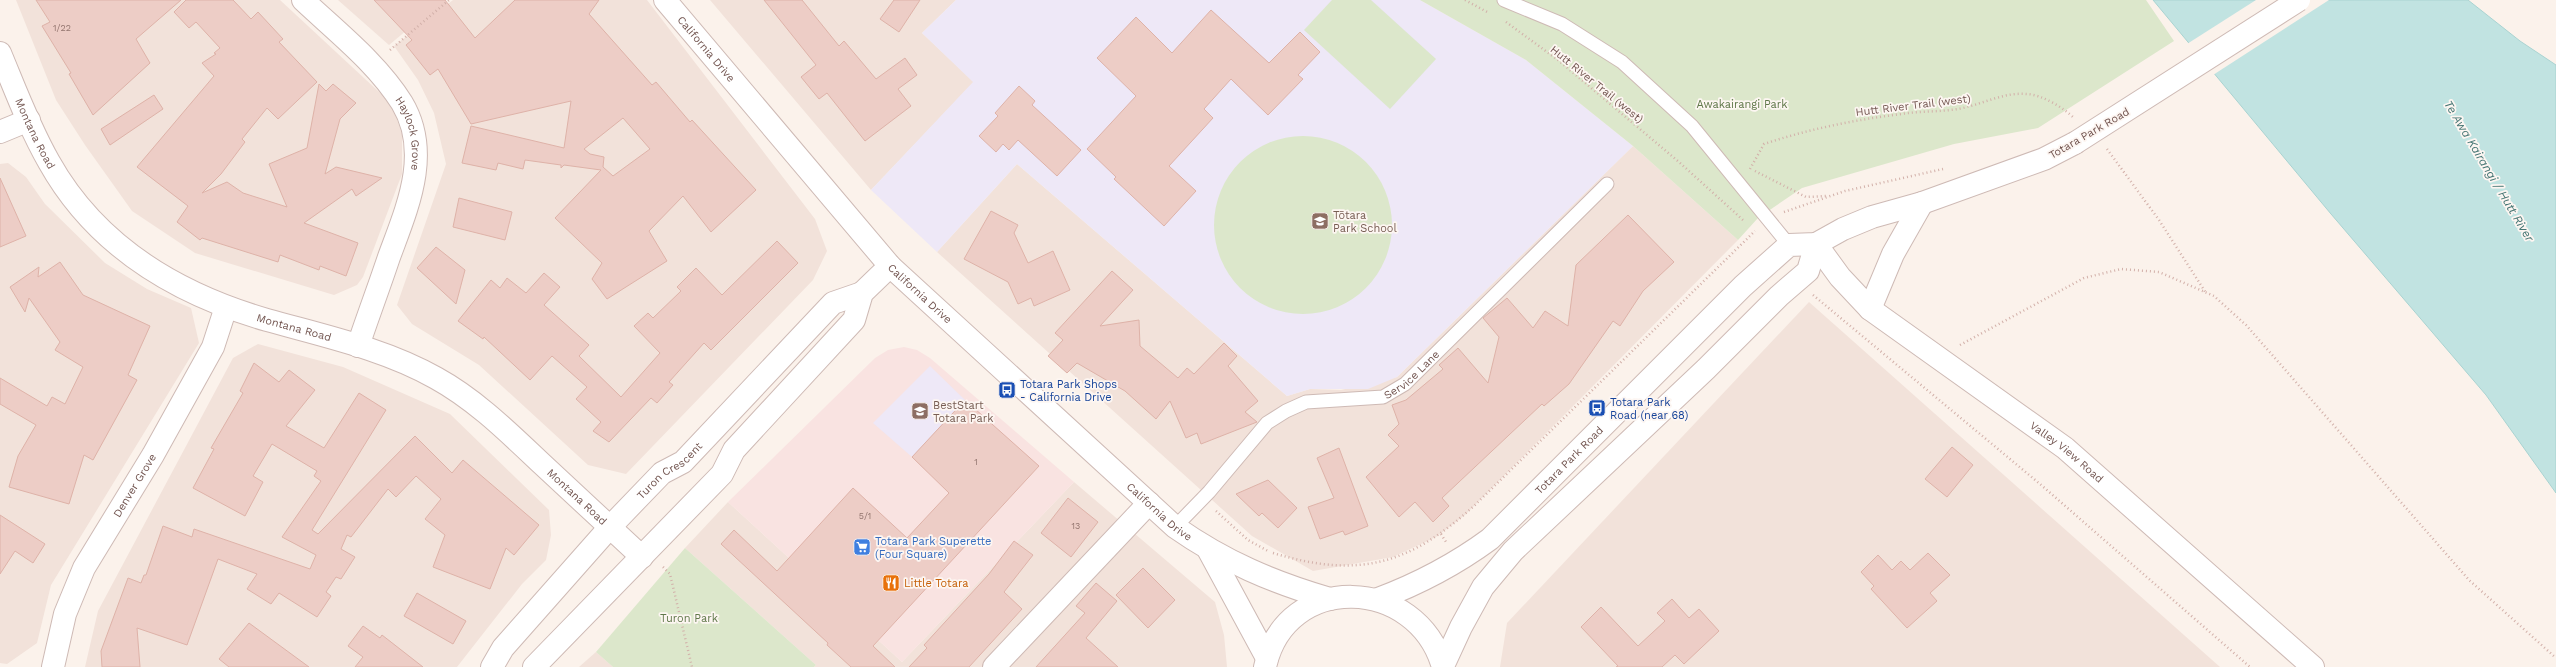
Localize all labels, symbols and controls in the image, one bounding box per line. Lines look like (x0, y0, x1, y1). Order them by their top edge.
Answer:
street label: California Drive (674, 14, 737, 85)
house number: 1/22 (53, 23, 71, 33)
street label: Hutt River Trail (west) (1548, 43, 1646, 126)
street label: Hutt River Trail (west) (1855, 92, 1972, 119)
street label: Haylock Grove (393, 94, 422, 171)
street label: Montana Road (12, 96, 58, 171)
park label: Awakairangi Park (1696, 98, 1788, 111)
water label: Te Awa Kairangi / Hutt River (2441, 98, 2537, 245)
street label: Totara Park Road (2047, 105, 2132, 162)
place label: Tōtara Park School (1333, 209, 1397, 235)
school or university icon: Tōtara Park School (1310, 211, 1330, 231)
street label: California Drive (885, 261, 954, 326)
street label: Montana Road (255, 311, 333, 344)
street label: Service Lane (1382, 348, 1442, 402)
place label: Totara Park Shops - California Drive (1020, 378, 1117, 404)
bus stop icon: Totara Park Shops - California Drive (997, 380, 1017, 400)
place label: Totara Park Road (near 68) (1610, 396, 1689, 422)
bus stop icon: Totara Park Road (near 68) (1587, 398, 1607, 418)
place label: BestStart Totara Park (933, 399, 994, 425)
school or university icon: BestStart Totara Park (910, 401, 930, 421)
street label: Valley View Road (2027, 419, 2106, 486)
street label: Totara Park Road (1532, 424, 1606, 497)
street label: Turon Crescent (634, 439, 705, 502)
street label: Denver Grove (111, 451, 159, 520)
house number: 1 (974, 457, 978, 467)
street label: Montana Road (544, 466, 609, 528)
street label: California Drive (1124, 480, 1194, 544)
house number: 5/1 (859, 511, 871, 521)
house number: 13 (1072, 521, 1080, 531)
place label: Totara Park Superette (Four Square) (875, 535, 991, 561)
supermarket icon: Totara Park Superette (Four Square) (852, 537, 872, 557)
restaurant icon: Little Totara (881, 573, 901, 593)
place label: Little Totara (904, 577, 969, 590)
park label: Turon Park (660, 612, 718, 625)

